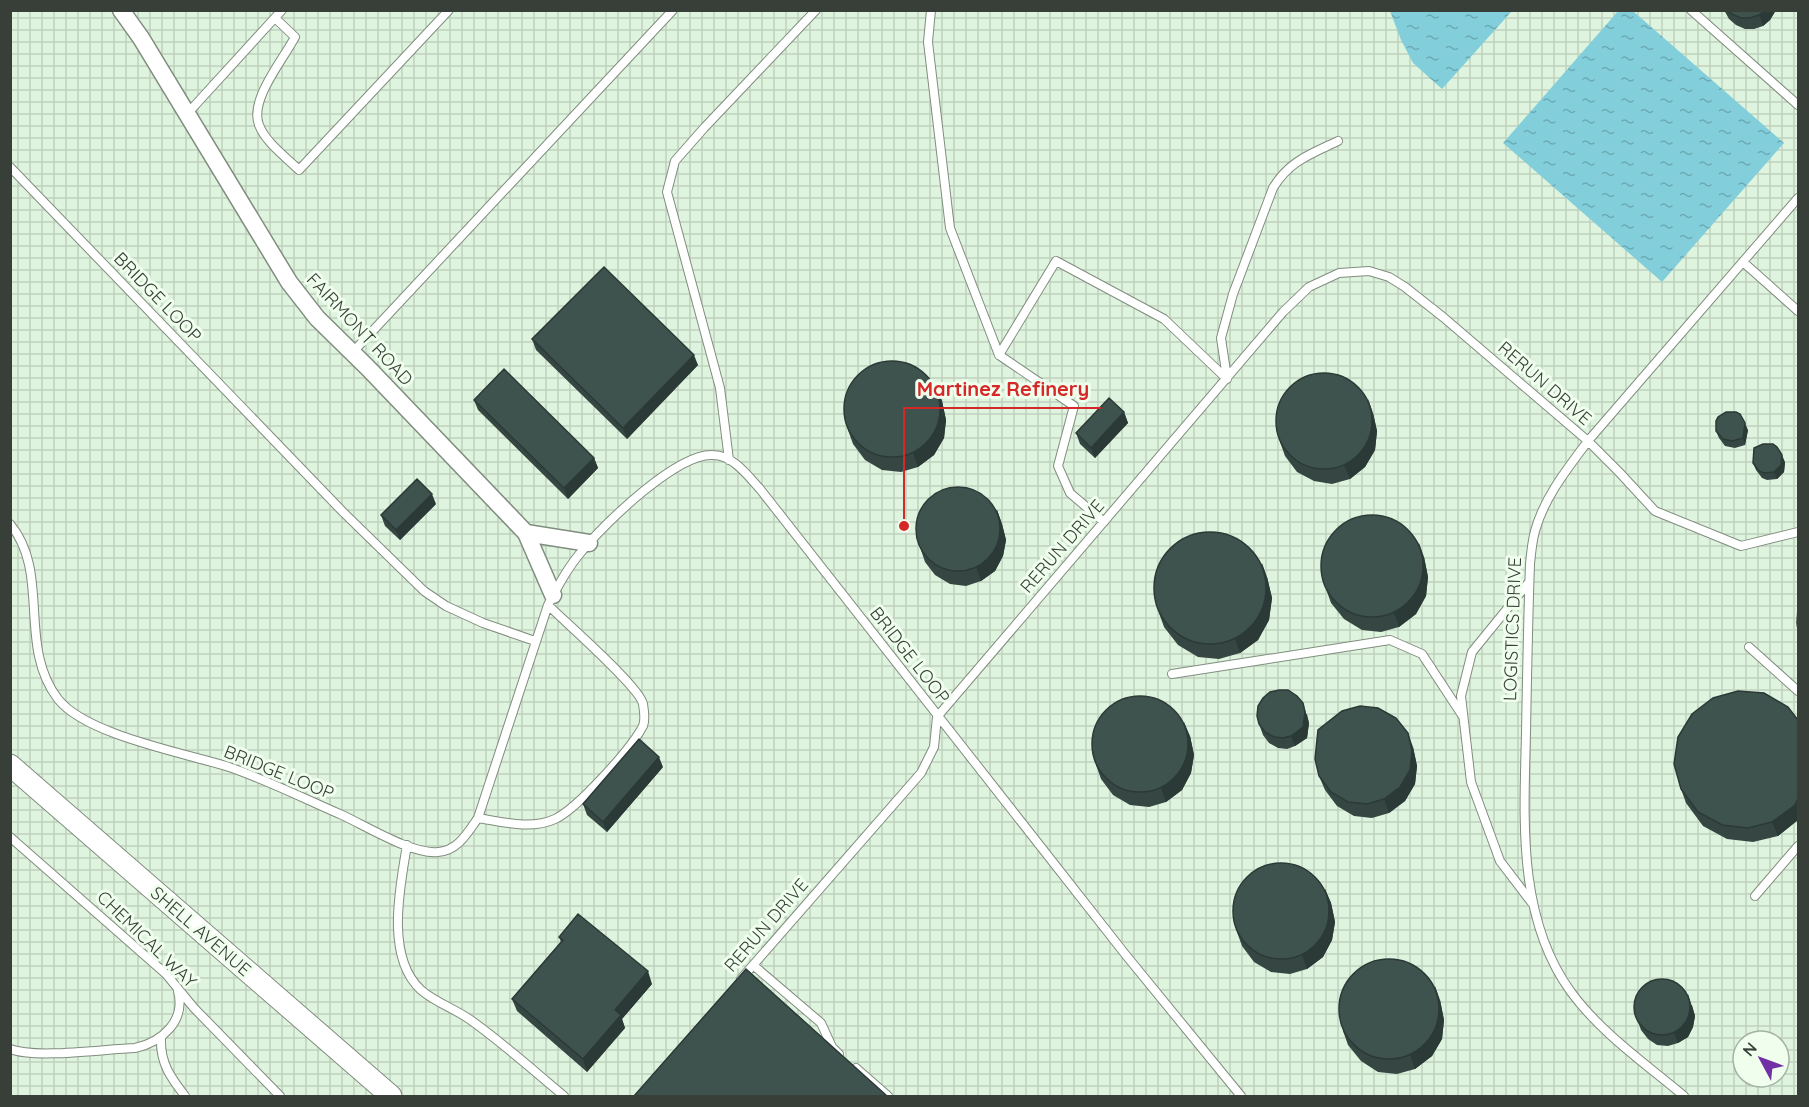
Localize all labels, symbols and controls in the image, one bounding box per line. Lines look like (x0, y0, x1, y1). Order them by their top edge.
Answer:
street label: BRIDGE LOOP (109, 247, 207, 347)
street label: FAIRMONT ROAD (302, 268, 418, 390)
street label: RERUN DRIVE (1493, 336, 1597, 430)
callout: Martinez Refinery (904, 370, 1101, 408)
text: Martinez Refinery (917, 376, 1089, 401)
street label: RERUN DRIVE (1015, 494, 1109, 598)
street label: LOGISTICS DRIVE (1498, 557, 1526, 701)
street label: BRIDGE LOOP (865, 602, 955, 708)
street label: BRIDGE LOOP (221, 740, 337, 804)
street label: RERUN DRIVE (719, 873, 813, 977)
street label: SHELL AVENUE (146, 881, 256, 981)
street label: CHEMICAL WAY (92, 886, 202, 992)
north arrow (1731, 1029, 1791, 1089)
text: N (1738, 1038, 1761, 1060)

